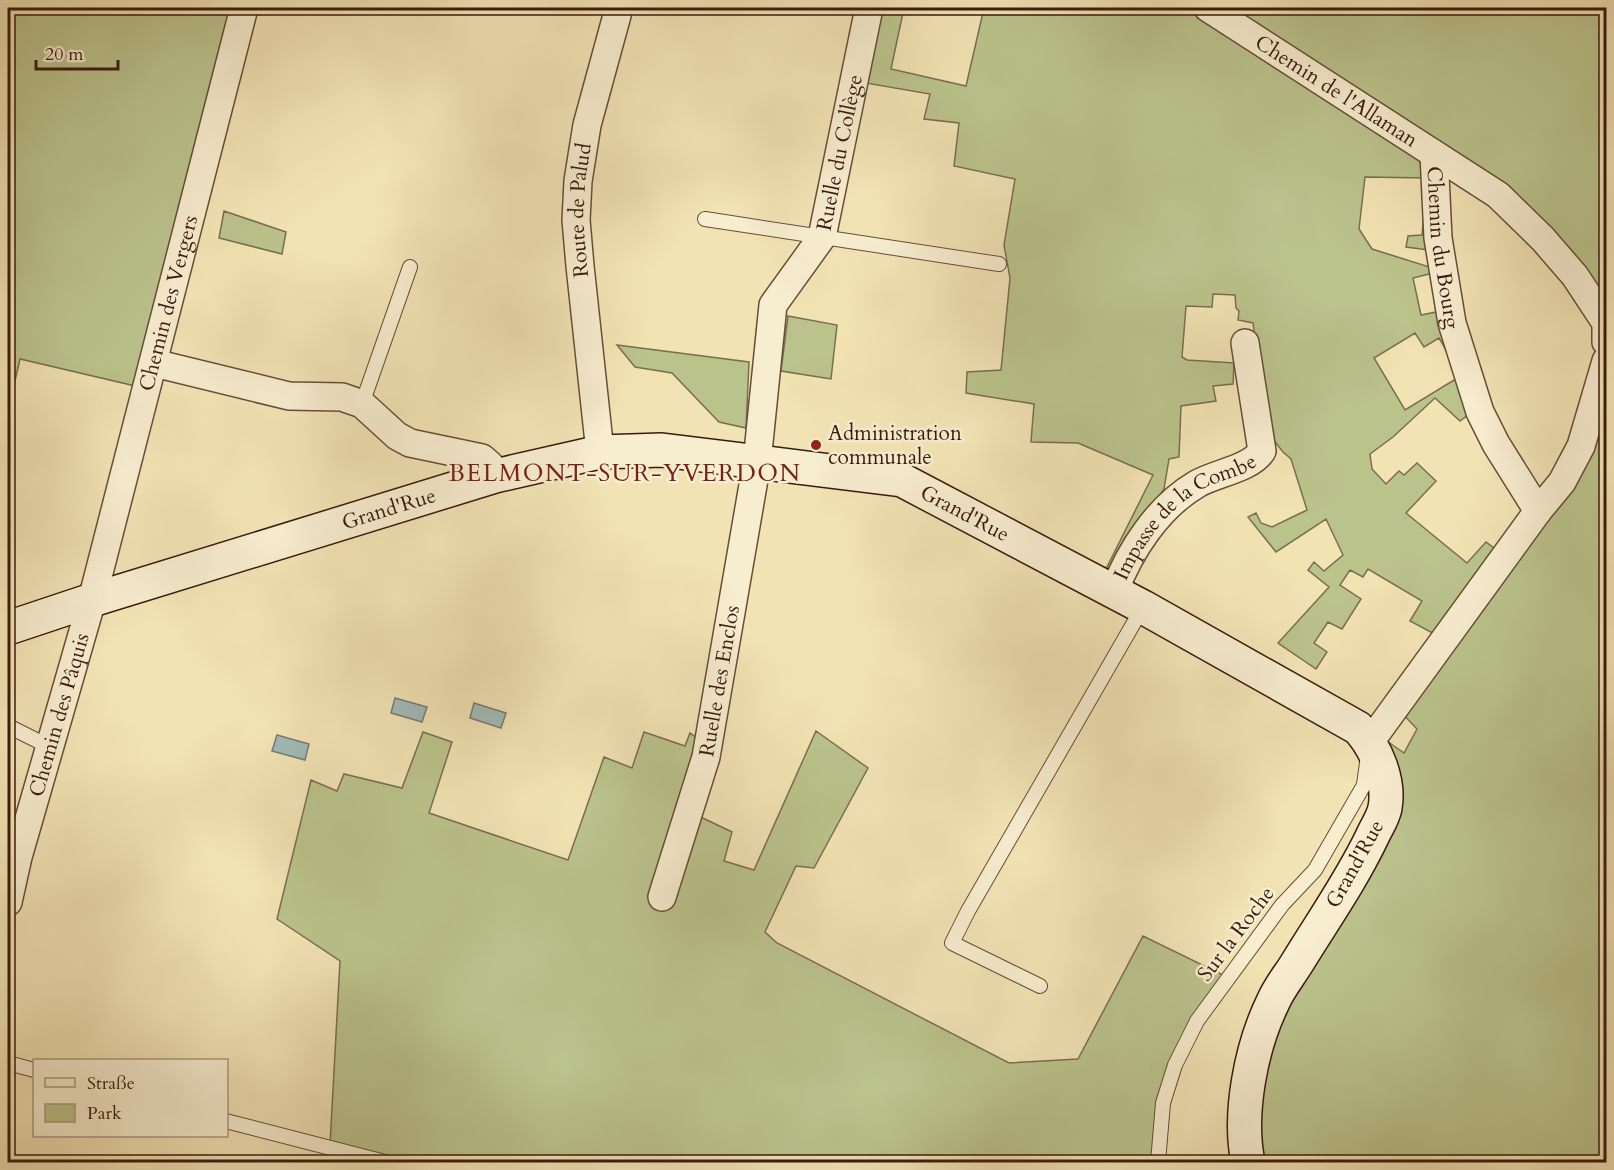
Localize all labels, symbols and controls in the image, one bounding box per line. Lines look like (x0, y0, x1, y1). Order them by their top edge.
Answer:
street label: Chemin de l'Allaman (1250, 28, 1424, 154)
scale bar (36, 33, 118, 71)
text: 20 m (45, 42, 84, 67)
street label: Ruelle du Collège (809, 72, 870, 233)
street label: Route de Palud (561, 141, 598, 279)
street label: Chemin du Bourg (1420, 166, 1467, 331)
street label: Chemin des Vergers (132, 212, 205, 394)
place label: Administration communale (828, 419, 962, 472)
marker: Administration communale (809, 438, 823, 452)
street label: Impasse de la Combe (1106, 447, 1262, 585)
district label: BELMONT-SUR-YVERDON (449, 457, 801, 490)
street label: Grand'Rue (915, 478, 1015, 549)
street label: Grand'Rue (338, 481, 439, 537)
street label: Ruelle des Enclos (692, 603, 746, 759)
street label: Chemin des Pâquis (22, 630, 96, 800)
street label: Grand'Rue (1319, 815, 1391, 913)
street label: Sur la Roche (1191, 881, 1281, 987)
legend (33, 1059, 228, 1137)
text: Straße (87, 1071, 135, 1096)
text: Park (87, 1101, 122, 1126)

